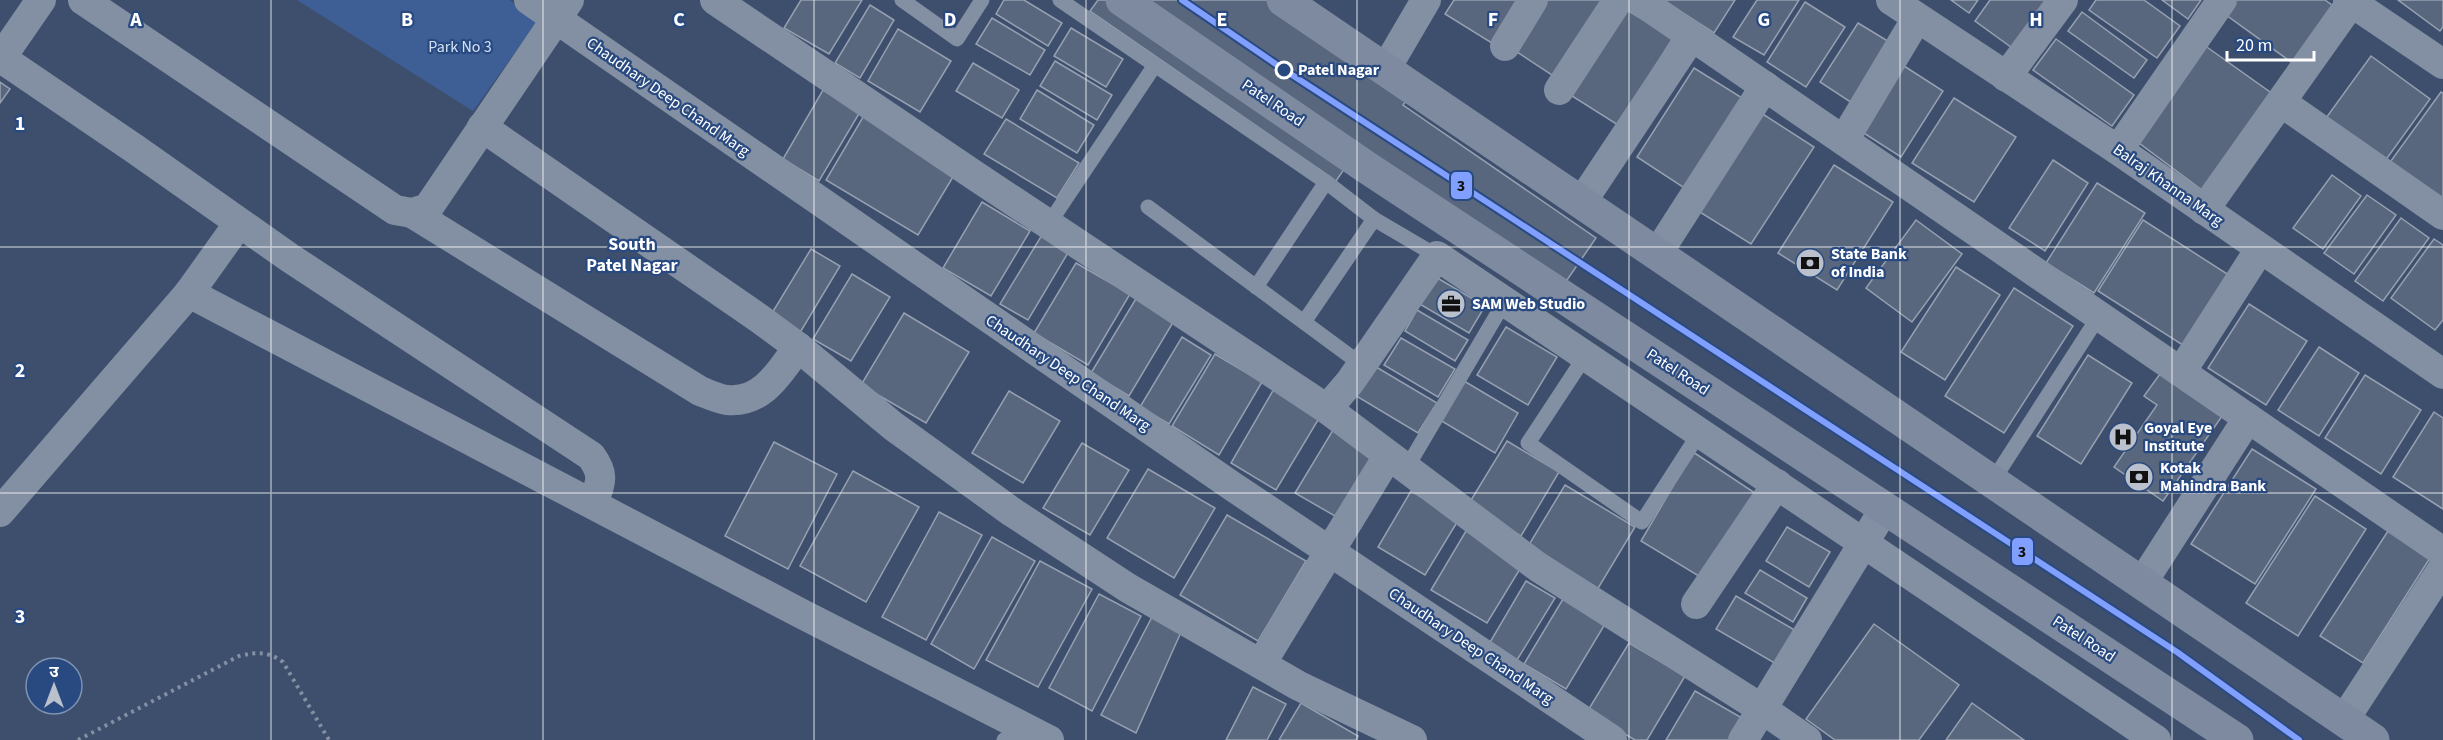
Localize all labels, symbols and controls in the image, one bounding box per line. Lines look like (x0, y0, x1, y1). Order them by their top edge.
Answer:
text: A (129, 6, 142, 34)
text: B (401, 6, 413, 34)
text: C (673, 6, 685, 34)
text: D (944, 6, 956, 34)
text: E (1217, 6, 1227, 34)
text: F (1488, 6, 1498, 34)
text: G (1758, 6, 1770, 34)
text: H (2029, 6, 2043, 34)
scale bar (2227, 24, 2314, 62)
street label: Chaudhary Deep Chand Marg (582, 32, 754, 162)
text: 20 m (2236, 33, 2272, 58)
park label: Park No 3 (428, 36, 492, 58)
place label: Patel Nagar (1298, 59, 1380, 81)
marker: Patel Nagar (1275, 61, 1293, 79)
street label: Patel Road (1237, 74, 1309, 132)
text: 1 (15, 110, 25, 138)
street label: Balraj Khanna Marg (2108, 139, 2228, 231)
line badge: 3 (1450, 171, 1473, 200)
text: 3 (1457, 175, 1465, 197)
district label: South Patel Nagar (586, 232, 678, 278)
place label: State Bank of India (1831, 243, 1907, 283)
bank icon: State Bank of India (1794, 247, 1826, 279)
office icon: SAM Web Studio (1435, 288, 1467, 320)
place label: SAM Web Studio (1472, 293, 1585, 315)
street label: Chaudhary Deep Chand Marg (981, 309, 1155, 437)
street label: Patel Road (1642, 343, 1714, 401)
text: 2 (15, 357, 25, 385)
place label: Goyal Eye Institute (2144, 417, 2212, 457)
hospital icon: Goyal Eye Institute (2107, 421, 2139, 453)
place label: Kotak Mahindra Bank (2160, 457, 2266, 497)
bank icon: Kotak Mahindra Bank (2123, 461, 2155, 493)
line badge: 3 (2011, 537, 2034, 566)
text: 3 (2018, 541, 2026, 563)
street label: Chaudhary Deep Chand Marg (1384, 582, 1558, 710)
text: 3 (15, 603, 25, 631)
street label: Patel Road (2048, 610, 2120, 668)
north arrow (24, 656, 84, 716)
text: उ (49, 661, 59, 683)

